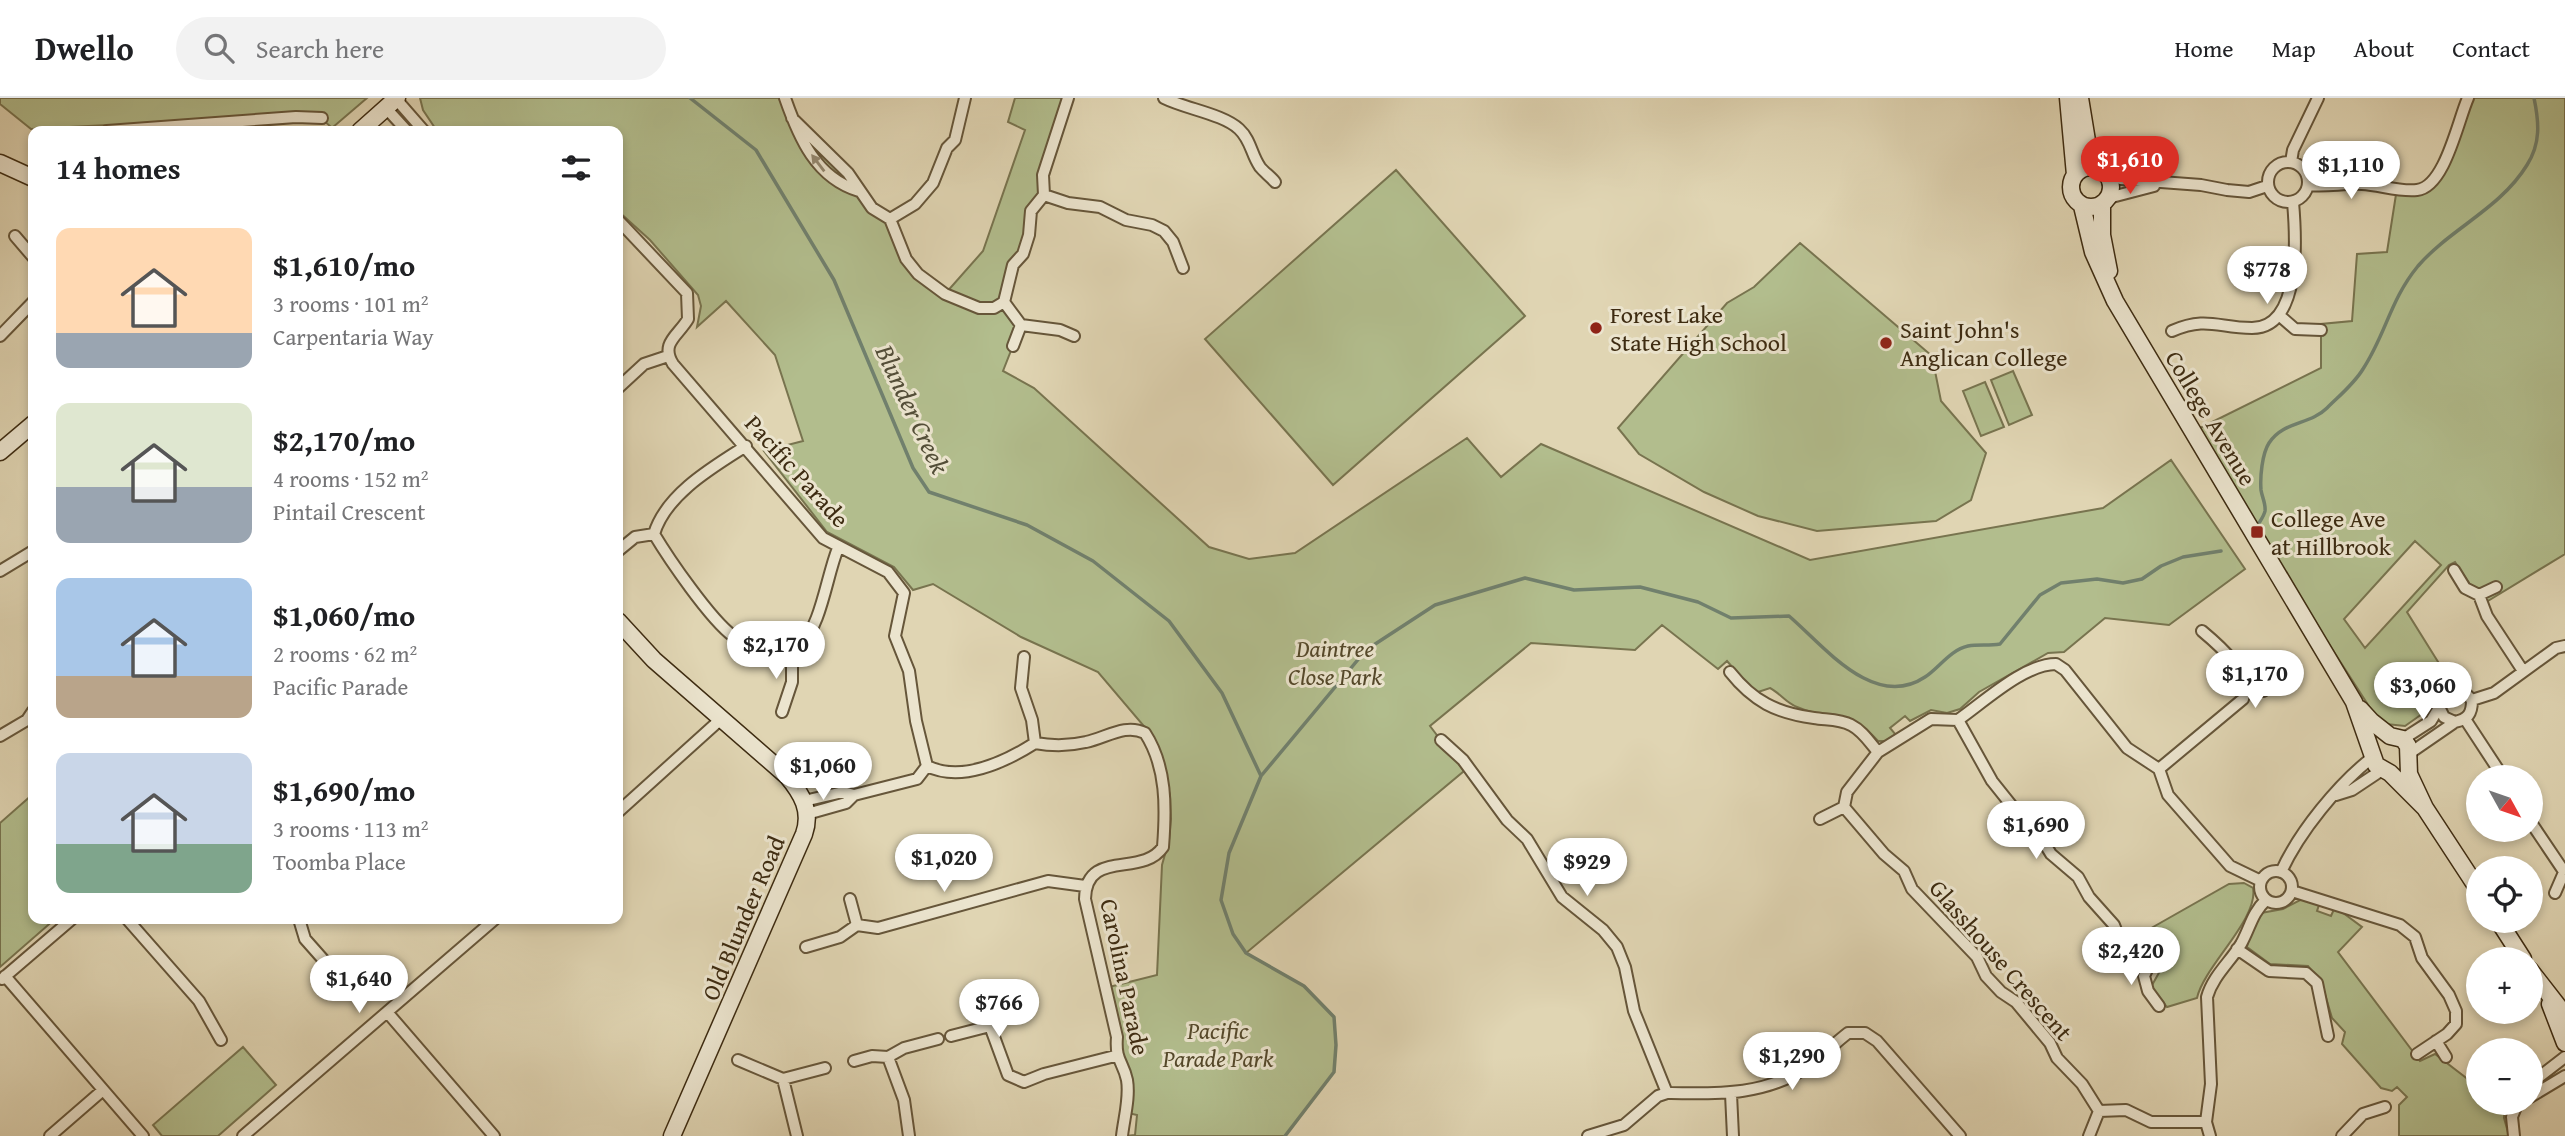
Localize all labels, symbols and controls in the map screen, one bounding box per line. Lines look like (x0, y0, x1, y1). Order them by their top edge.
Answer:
search box (176, 17, 666, 80)
text: Dwello (35, 24, 134, 72)
icon: search (200, 29, 238, 67)
text: Search here (256, 29, 384, 68)
text: Home (2175, 31, 2234, 66)
text: Map (2272, 31, 2316, 66)
text: About (2354, 31, 2414, 66)
text: Contact (2452, 31, 2530, 66)
pin: $1,610 (2073, 136, 2187, 196)
pin: $1,110 (2294, 141, 2408, 201)
text: $1,610 (2097, 142, 2163, 175)
text: 14 homes (56, 146, 181, 190)
text: $1,110 (2318, 147, 2384, 180)
icon: filters (557, 149, 595, 187)
one-way arrow (811, 154, 825, 172)
text: $1,610/mo (273, 243, 415, 287)
pin: $778 (2226, 246, 2308, 306)
text: $778 (2243, 252, 2291, 285)
icon: home (112, 256, 196, 340)
text: 3 rooms · 101 m² (273, 287, 428, 320)
place label: Forest Lake State High School (1610, 297, 1787, 360)
place label: Saint John's Anglican College (1900, 312, 2067, 375)
text: Carpentaria Way (273, 320, 434, 353)
marker: Forest Lake State High School (1588, 320, 1604, 336)
marker: Saint John's Anglican College (1878, 335, 1894, 351)
water label: Blunder Creek (866, 337, 960, 480)
street label: College Avenue (2157, 344, 2265, 492)
street label: Pacific Parade (737, 407, 857, 535)
text: $2,170/mo (273, 418, 415, 462)
icon: home (112, 431, 196, 515)
text: 4 rooms · 152 m² (273, 462, 428, 495)
text: Pintail Crescent (273, 495, 425, 528)
place label: College Ave at Hillbrook (2271, 501, 2392, 564)
marker: College Ave at Hillbrook (2249, 524, 2265, 540)
text: $1,060/mo (273, 593, 415, 637)
icon: home (112, 606, 196, 690)
pin: $2,170 (719, 622, 833, 681)
text: $2,170 (743, 627, 809, 660)
park label: Daintree Close Park (1288, 631, 1382, 694)
text: 2 rooms · 62 m² (273, 637, 417, 670)
pin: $1,170 (2198, 650, 2312, 710)
text: $1,170 (2222, 656, 2288, 689)
pin: $3,060 (2366, 662, 2480, 722)
text: $3,060 (2390, 668, 2456, 701)
text: Pacific Parade (273, 670, 408, 703)
pin: $1,060 (766, 742, 880, 802)
text: $1,060 (790, 748, 856, 781)
north arrow (2466, 765, 2543, 842)
map controls (2466, 765, 2543, 1115)
text: $1,690/mo (273, 768, 415, 812)
icon: home (112, 781, 196, 865)
pin: $1,690 (1979, 802, 2093, 861)
text: $1,690 (2003, 807, 2069, 840)
text: 3 rooms · 113 m² (273, 812, 428, 845)
street label: Old Blunder Road (693, 830, 794, 1006)
pin: $1,020 (887, 834, 1001, 894)
pin: $929 (1546, 838, 1628, 898)
text: $1,020 (911, 840, 977, 873)
text: $929 (1563, 844, 1611, 877)
text: Toomba Place (273, 845, 406, 878)
button: locate (2466, 856, 2543, 933)
street label: Glasshouse Crescent (1921, 872, 2081, 1049)
street label: Carolina Parade (1091, 896, 1159, 1058)
pin: $2,420 (2074, 928, 2188, 987)
text: $2,420 (2098, 933, 2164, 966)
button: + (2466, 947, 2543, 1024)
pin: $1,640 (302, 956, 416, 1015)
text: $1,640 (326, 961, 392, 994)
pin: $766 (958, 979, 1040, 1039)
text: $766 (975, 985, 1023, 1018)
park label: Pacific Parade Park (1162, 1013, 1273, 1076)
pin: $1,290 (1735, 1032, 1849, 1092)
text: $1,290 (1759, 1038, 1825, 1071)
button: − (2466, 1038, 2543, 1115)

